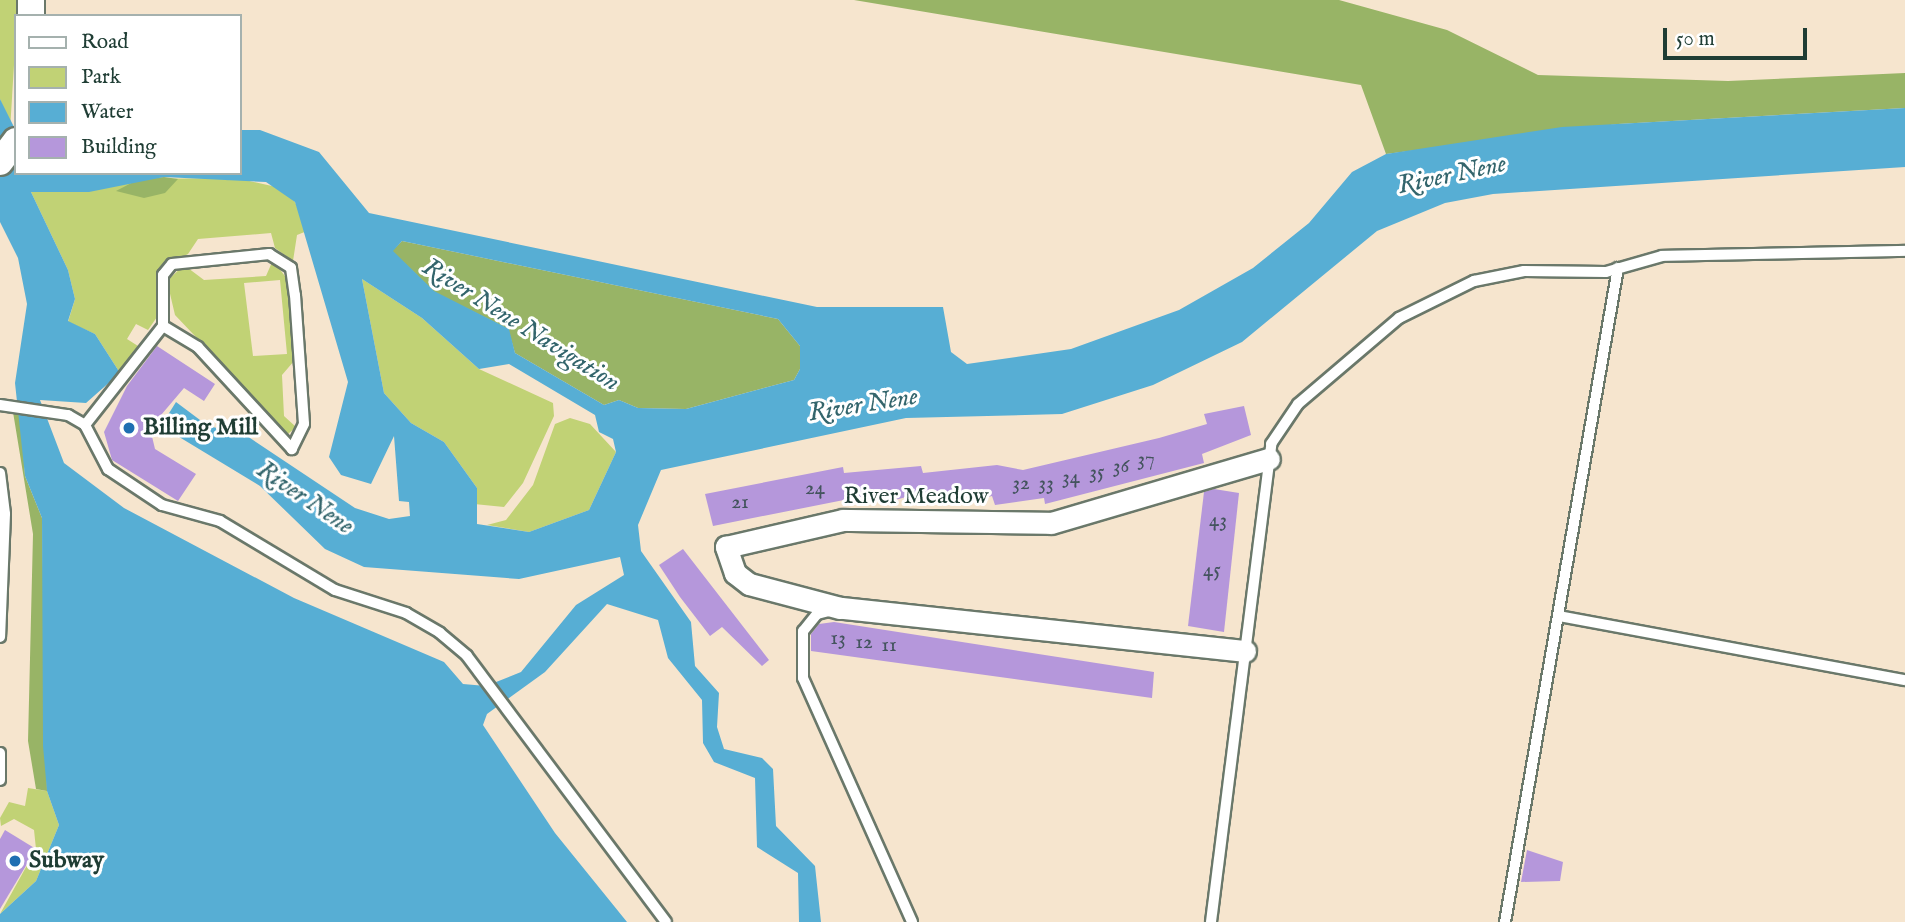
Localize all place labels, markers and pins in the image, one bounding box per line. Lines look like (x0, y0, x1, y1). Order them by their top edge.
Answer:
place label: Billing Mill (143, 414, 258, 442)
marker: Billing Mill (121, 420, 137, 436)
place label: Subway (29, 847, 104, 875)
marker: Subway (7, 853, 23, 869)

